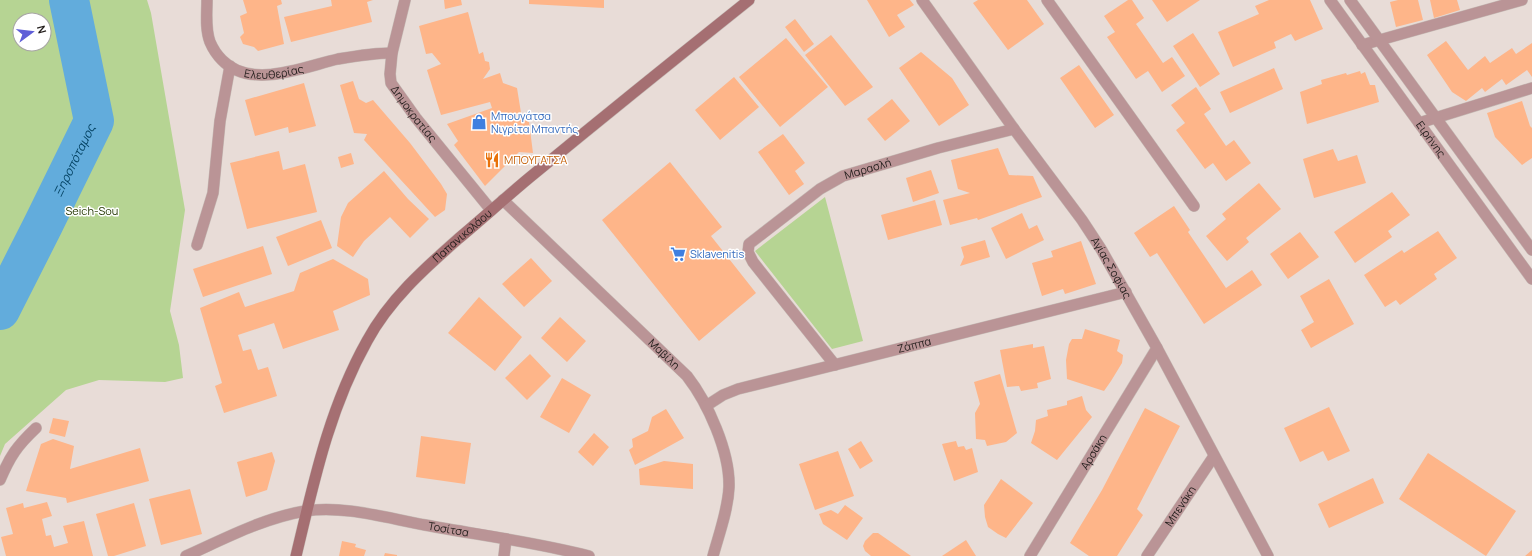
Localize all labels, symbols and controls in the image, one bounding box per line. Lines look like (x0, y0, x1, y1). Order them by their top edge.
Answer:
north arrow (12, 12, 52, 52)
text: N (34, 24, 50, 35)
street label: Ελευθερίας (243, 61, 305, 82)
street label: Δημοκρατίας (388, 82, 441, 145)
place label: Μπουγάτσα Νιγρίτα Μπαντής (491, 108, 578, 136)
shop icon: Μπουγάτσα Νιγρίτα Μπαντής (470, 113, 488, 131)
street label: Ειρήνης (1413, 118, 1450, 160)
water label: Ξηροπόταμος (49, 120, 100, 199)
restaurant icon: ΜΠΟΥΓΑΤΣΑ (483, 151, 501, 169)
place label: ΜΠΟΥΓΑΤΣΑ (504, 152, 567, 167)
street label: Μαρασλή (842, 154, 893, 182)
park label: Seich-Sou (66, 203, 118, 218)
street label: Παπανικολάου (429, 205, 495, 265)
street label: Αγίας Σοφίας (1088, 234, 1135, 301)
supermarket icon: Sklavenitis (669, 245, 687, 263)
place label: Sklavenitis (690, 246, 744, 261)
street label: Ζάππα (896, 333, 933, 356)
street label: Μαβίλη (645, 335, 684, 373)
street label: Αρσάκη (1077, 431, 1110, 472)
street label: Μπενάκη (1161, 483, 1199, 529)
street label: Τοσίτσα (427, 518, 470, 539)

